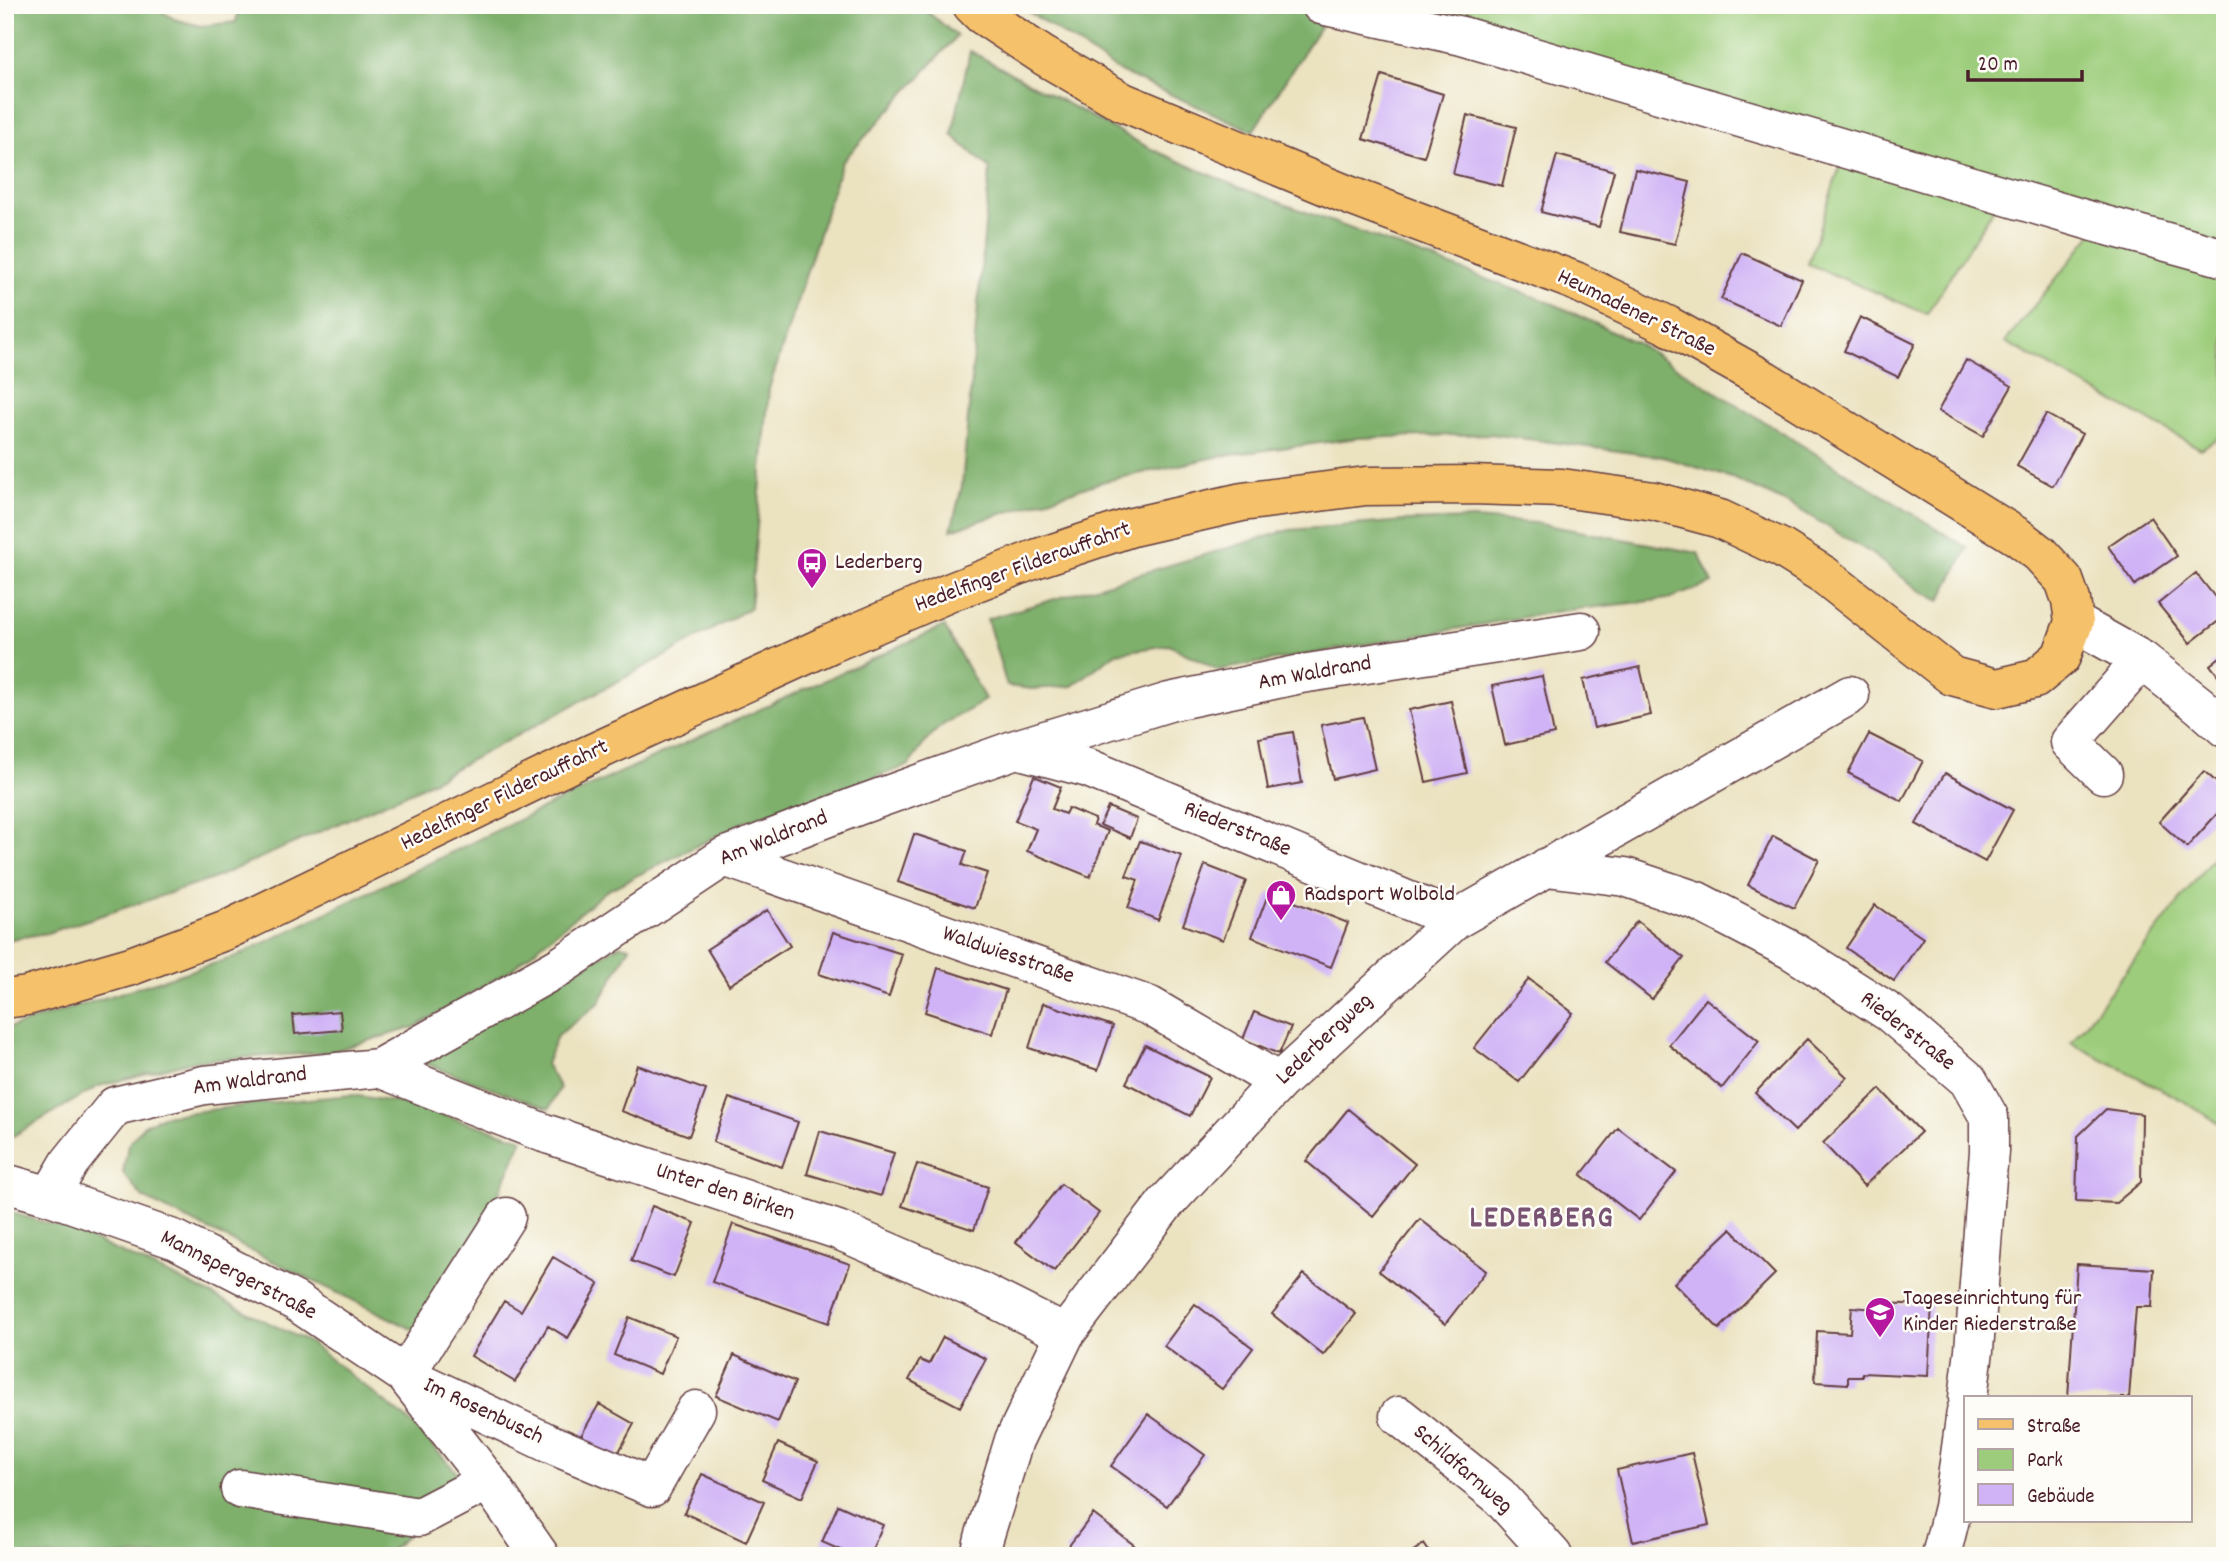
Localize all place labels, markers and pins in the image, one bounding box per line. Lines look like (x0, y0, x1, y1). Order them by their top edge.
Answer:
bus stop icon: Lederberg (795, 546, 829, 590)
place label: Lederberg (835, 547, 923, 580)
shop icon: Radsport Wolbold (1264, 878, 1298, 922)
place label: Radsport Wolbold (1304, 879, 1455, 912)
place label: Tageseinrichtung für Kinder Riederstraße (1903, 1283, 2082, 1342)
school or university icon: Tageseinrichtung für Kinder Riederstraße (1863, 1295, 1897, 1339)

